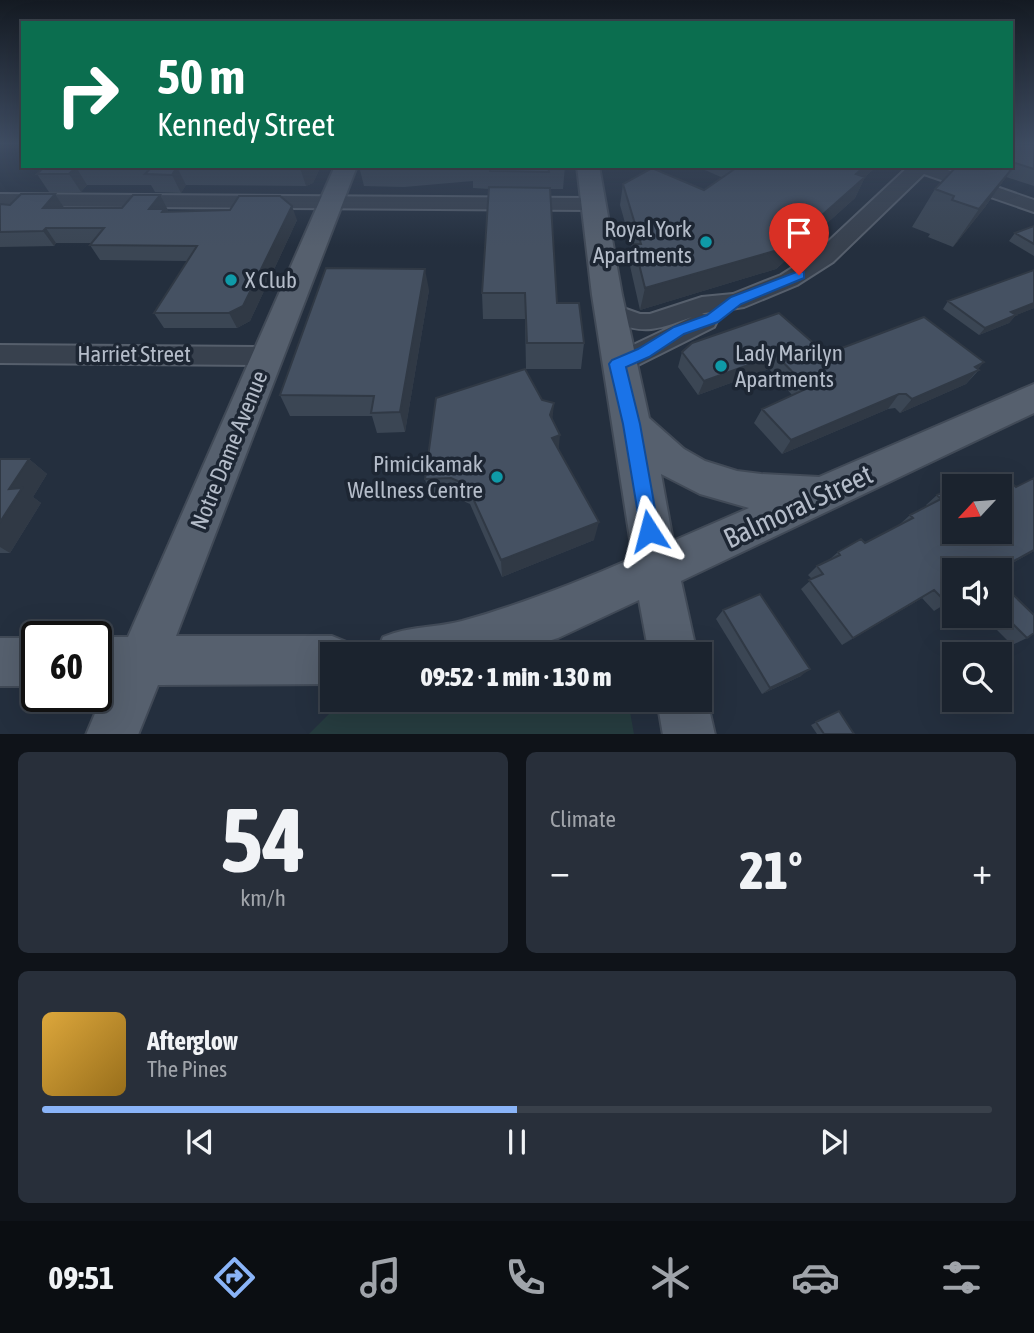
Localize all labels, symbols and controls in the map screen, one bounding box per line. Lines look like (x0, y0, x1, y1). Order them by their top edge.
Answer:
text: 50 m (157, 48, 245, 104)
icon: right (42, 49, 133, 140)
text: Kennedy Street (157, 106, 335, 143)
pin (769, 203, 829, 275)
icon: arrive (780, 214, 818, 252)
place label: Royal York Apartments (593, 216, 692, 268)
marker: Royal York Apartments (698, 234, 714, 250)
place label: X Club (245, 267, 297, 293)
marker: X Club (223, 272, 239, 288)
place label: Lady Marilyn Apartments (735, 340, 843, 392)
street label: Harriet Street (77, 341, 191, 367)
marker: Lady Marilyn Apartments (713, 358, 729, 374)
street label: Notre Dame Avenue (185, 367, 273, 533)
place label: Pimicikamak Wellness Centre (348, 451, 483, 503)
street label: Balmoral Street (719, 458, 877, 554)
marker: Pimicikamak Wellness Centre (489, 469, 505, 485)
north arrow (942, 474, 1012, 544)
map controls (942, 474, 1012, 712)
position arrow (612, 494, 686, 568)
button: sound (942, 558, 1012, 628)
speed limit sign: 60 (21, 621, 112, 712)
button: search (942, 642, 1012, 712)
text: 09:52 · 1 min · 130 m (421, 662, 611, 692)
text: 54 (220, 787, 306, 891)
text: Climate (550, 806, 616, 832)
text: 21° (739, 840, 803, 900)
text: − (550, 849, 570, 892)
text: + (972, 849, 992, 892)
text: km/h (240, 885, 286, 911)
text: Afterglow (147, 1026, 238, 1056)
text: The Pines (147, 1056, 227, 1082)
icon: previous (181, 1123, 219, 1161)
icon: pause (498, 1123, 536, 1161)
icon: next (815, 1123, 853, 1161)
icon: directions (210, 1253, 259, 1302)
icon: music (356, 1253, 405, 1302)
icon: phone (501, 1253, 550, 1302)
icon: climate (646, 1253, 695, 1302)
icon: car (791, 1253, 840, 1302)
icon: filters (937, 1253, 986, 1302)
text: 09:51 (48, 1259, 114, 1296)

